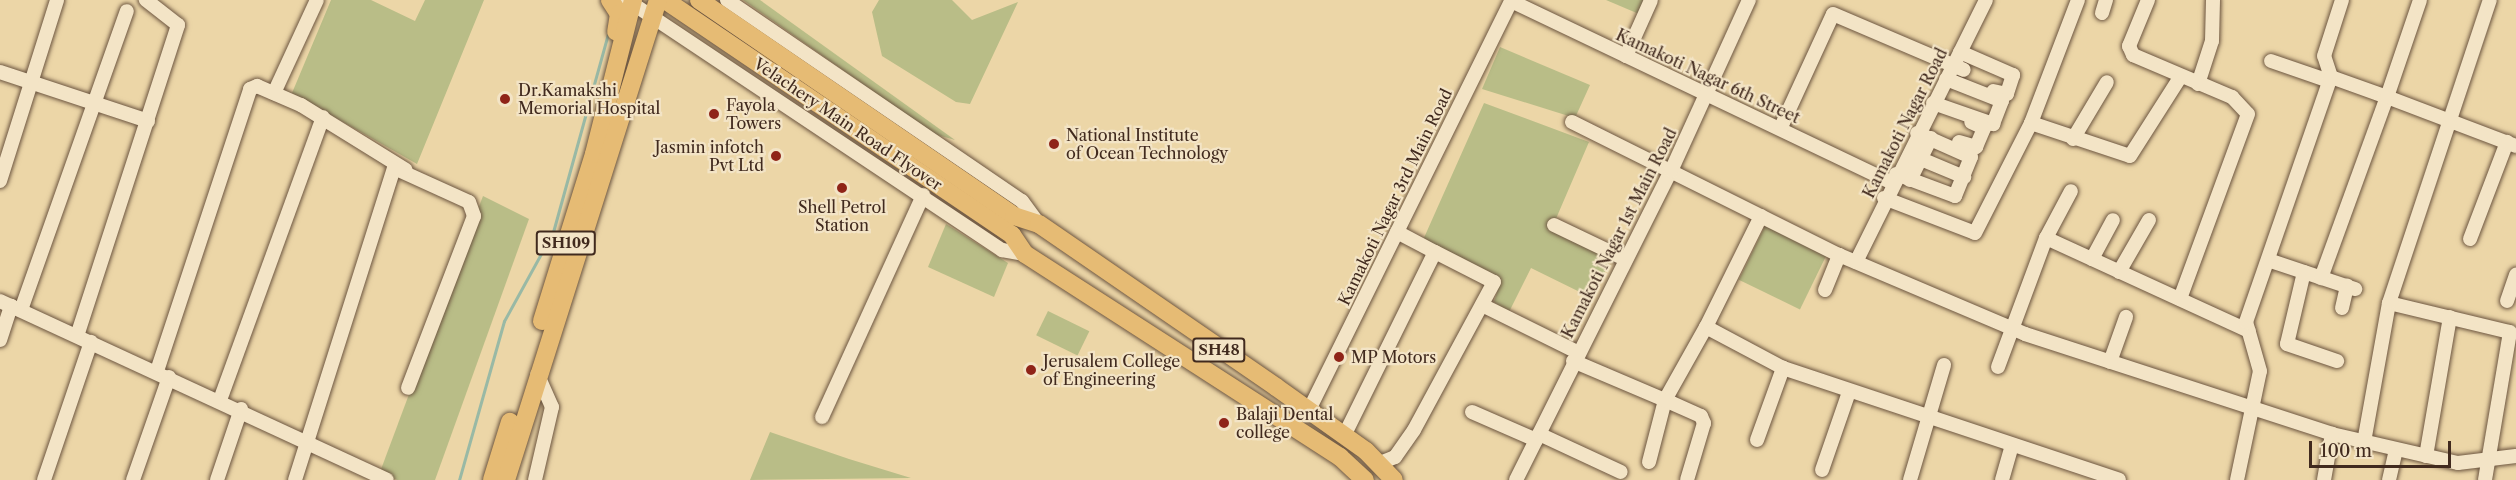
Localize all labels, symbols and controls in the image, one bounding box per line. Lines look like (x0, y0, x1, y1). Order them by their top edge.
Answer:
street label: Kamakoti Nagar 6th Street (1613, 25, 1803, 127)
street label: Kamakoti Nagar Road (1859, 45, 1951, 201)
street label: Velachery Main Road Flyover (750, 53, 946, 195)
place label: Dr.Kamakshi Memorial Hospital (518, 80, 660, 118)
street label: Kamakoti Nagar 3rd Main Road (1334, 85, 1456, 309)
marker: Dr.Kamakshi Memorial Hospital (496, 90, 514, 108)
place label: Fayola Towers (726, 95, 781, 133)
marker: Fayola Towers (707, 107, 721, 121)
place label: National Institute of Ocean Technology (1066, 125, 1229, 163)
street label: Kamakoti Nagar 1st Main Road (1558, 125, 1680, 341)
place label: Jasmin infotch Pvt Ltd (655, 137, 764, 175)
marker: National Institute of Ocean Technology (1047, 137, 1061, 151)
marker: Jasmin infotch Pvt Ltd (769, 149, 783, 163)
marker: Shell Petrol Station (835, 181, 849, 195)
place label: Shell Petrol Station (798, 197, 886, 235)
road number: SH109 (534, 231, 598, 255)
road number: SH48 (1192, 338, 1246, 362)
place label: MP Motors (1351, 347, 1437, 367)
marker: MP Motors (1332, 350, 1346, 364)
place label: Jerusalem College of Engineering (1043, 351, 1180, 389)
marker: Jerusalem College of Engineering (1024, 363, 1038, 377)
place label: Balaji Dental college (1236, 404, 1333, 442)
marker: Balaji Dental college (1217, 416, 1231, 430)
scale bar (2312, 429, 2454, 467)
text: 100 m (2320, 440, 2372, 462)

